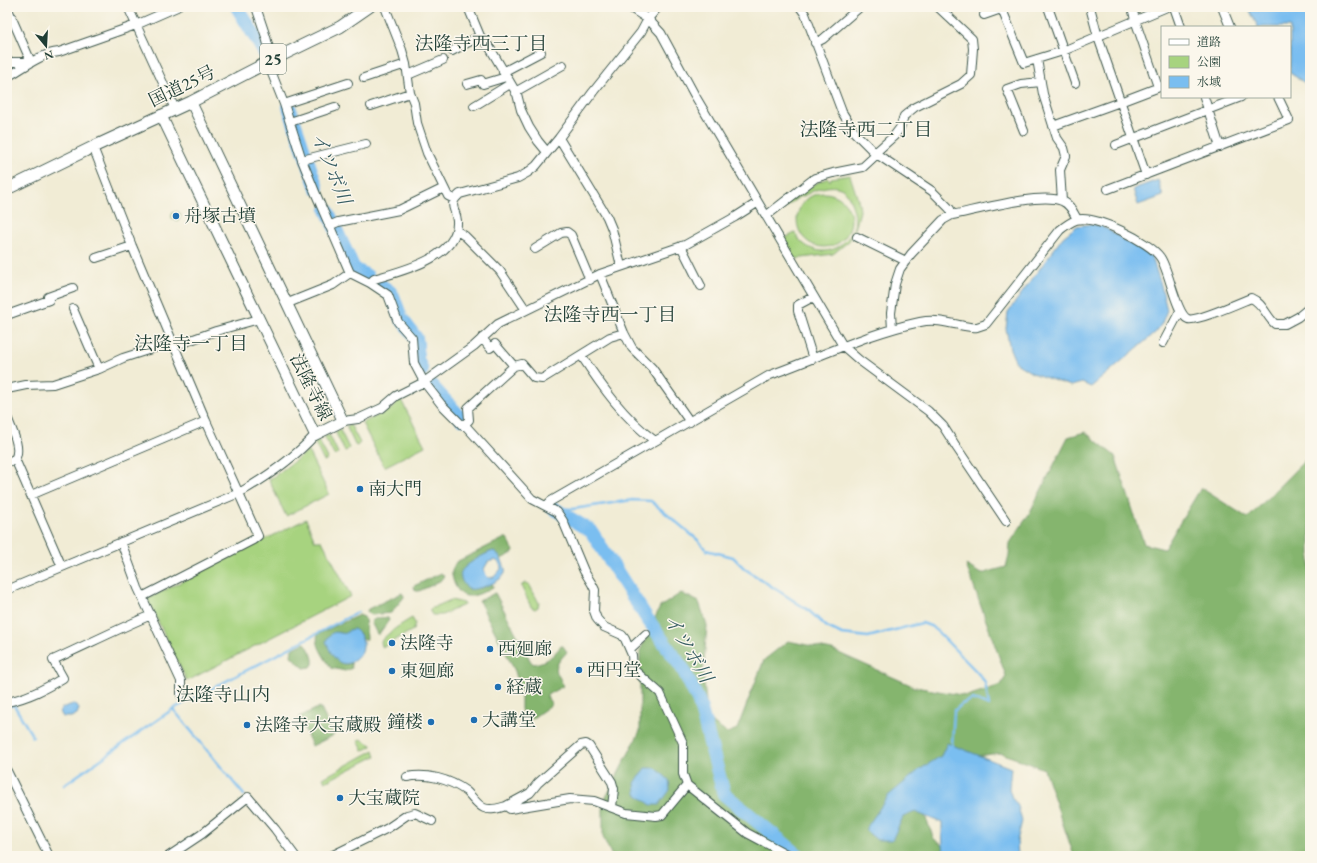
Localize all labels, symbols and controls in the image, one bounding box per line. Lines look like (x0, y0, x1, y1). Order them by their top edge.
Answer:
north arrow (26, 26, 66, 66)
legend (1161, 26, 1291, 98)
district label: 法隆寺西三丁目 (414, 31, 548, 56)
text: 道路 (1197, 34, 1221, 50)
road number: 25 (260, 44, 286, 74)
text: N (43, 47, 55, 64)
text: 公園 (1197, 54, 1221, 70)
street label: 国道25号 (145, 60, 219, 112)
text: 水域 (1197, 74, 1221, 90)
district label: 法隆寺西二丁目 (799, 117, 933, 142)
water label: イツボ川 (306, 128, 358, 210)
place label: 舟塚古墳 (184, 204, 256, 227)
marker: 舟塚古墳 (171, 211, 181, 221)
district label: 法隆寺西一丁目 (543, 302, 677, 327)
district label: 法隆寺一丁目 (134, 331, 248, 356)
street label: 法隆寺線 (285, 349, 338, 424)
place label: 南大門 (368, 477, 422, 500)
marker: 南大門 (355, 484, 365, 494)
water label: イツボ川 (658, 609, 720, 689)
place label: 法隆寺 (400, 631, 454, 654)
place label: 西廻廊 (498, 637, 552, 660)
marker: 法隆寺 (387, 638, 397, 648)
marker: 西廻廊 (485, 644, 495, 654)
place label: 西円堂 (587, 658, 641, 681)
place label: 東廻廊 (400, 659, 454, 682)
marker: 西円堂 (574, 665, 584, 675)
marker: 東廻廊 (387, 666, 397, 676)
place label: 経蔵 (506, 675, 542, 698)
district label: 法隆寺山内 (175, 682, 271, 707)
marker: 経蔵 (493, 682, 503, 692)
place label: 大講堂 (482, 708, 536, 731)
place label: 鐘楼 (387, 710, 423, 733)
place label: 法隆寺大宝蔵殿 (255, 713, 381, 736)
marker: 大講堂 (469, 715, 479, 725)
marker: 鐘楼 (426, 717, 436, 727)
marker: 法隆寺大宝蔵殿 (242, 720, 252, 730)
place label: 大宝蔵院 (348, 786, 420, 809)
marker: 大宝蔵院 (335, 793, 345, 803)

